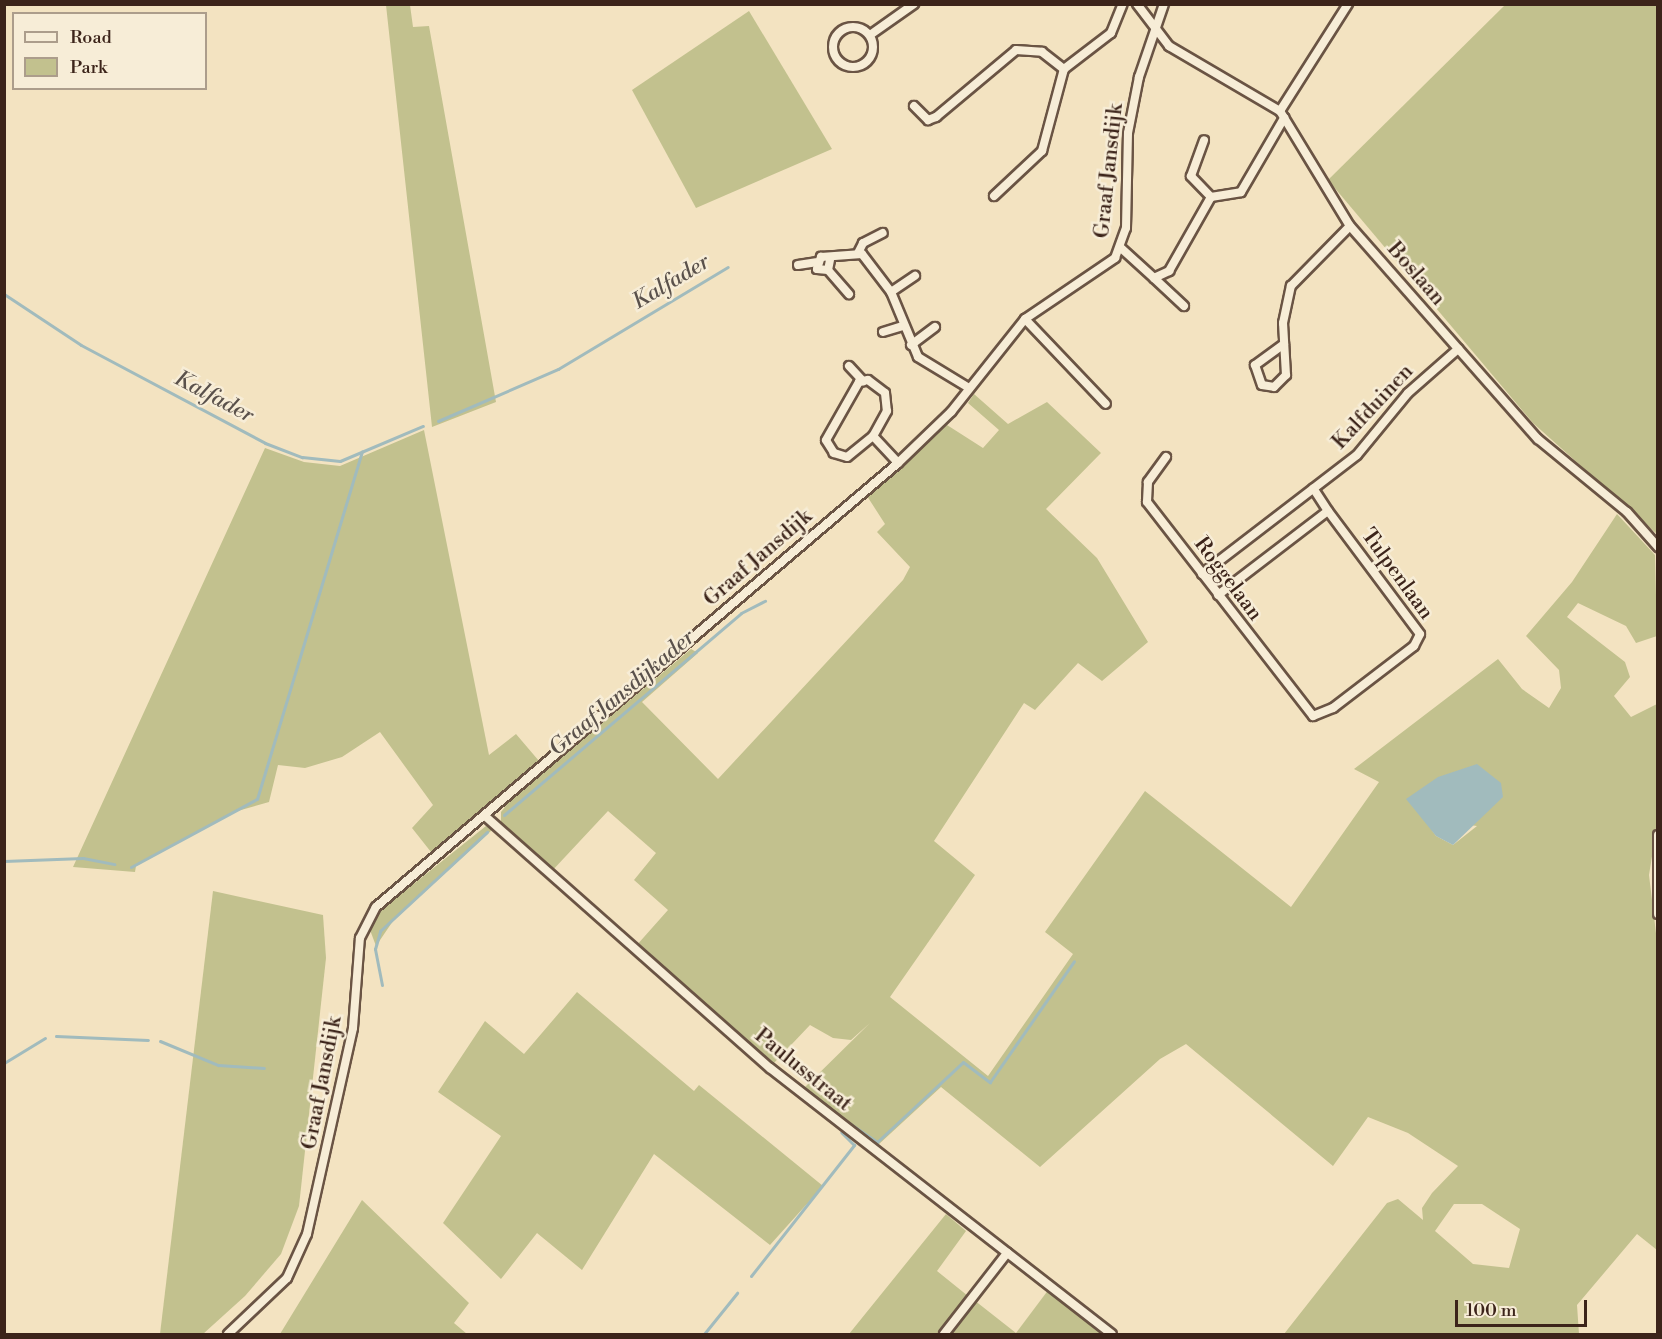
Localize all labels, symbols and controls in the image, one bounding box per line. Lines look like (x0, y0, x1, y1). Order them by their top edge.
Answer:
legend (12, 12, 207, 90)
text: Road (70, 26, 112, 49)
text: Park (70, 56, 107, 79)
street label: Graaf Jansdijk (1089, 102, 1129, 240)
street label: Boslaan (1382, 237, 1450, 311)
water label: Kalfader (627, 249, 715, 315)
street label: Kalfduinen (1327, 359, 1419, 455)
water label: Kalfader (170, 365, 258, 429)
street label: Graaf Jansdijk (699, 504, 817, 612)
street label: Tulpenlaan (1356, 524, 1438, 624)
street label: Roggelaan (1188, 532, 1268, 626)
water label: Graaf Jansdijkader (544, 624, 700, 762)
street label: Graaf Jansdijk (297, 1014, 347, 1152)
street label: Paulusstraat (749, 1023, 857, 1117)
scale bar (1458, 1288, 1590, 1326)
text: 100 m (1466, 1299, 1517, 1322)

